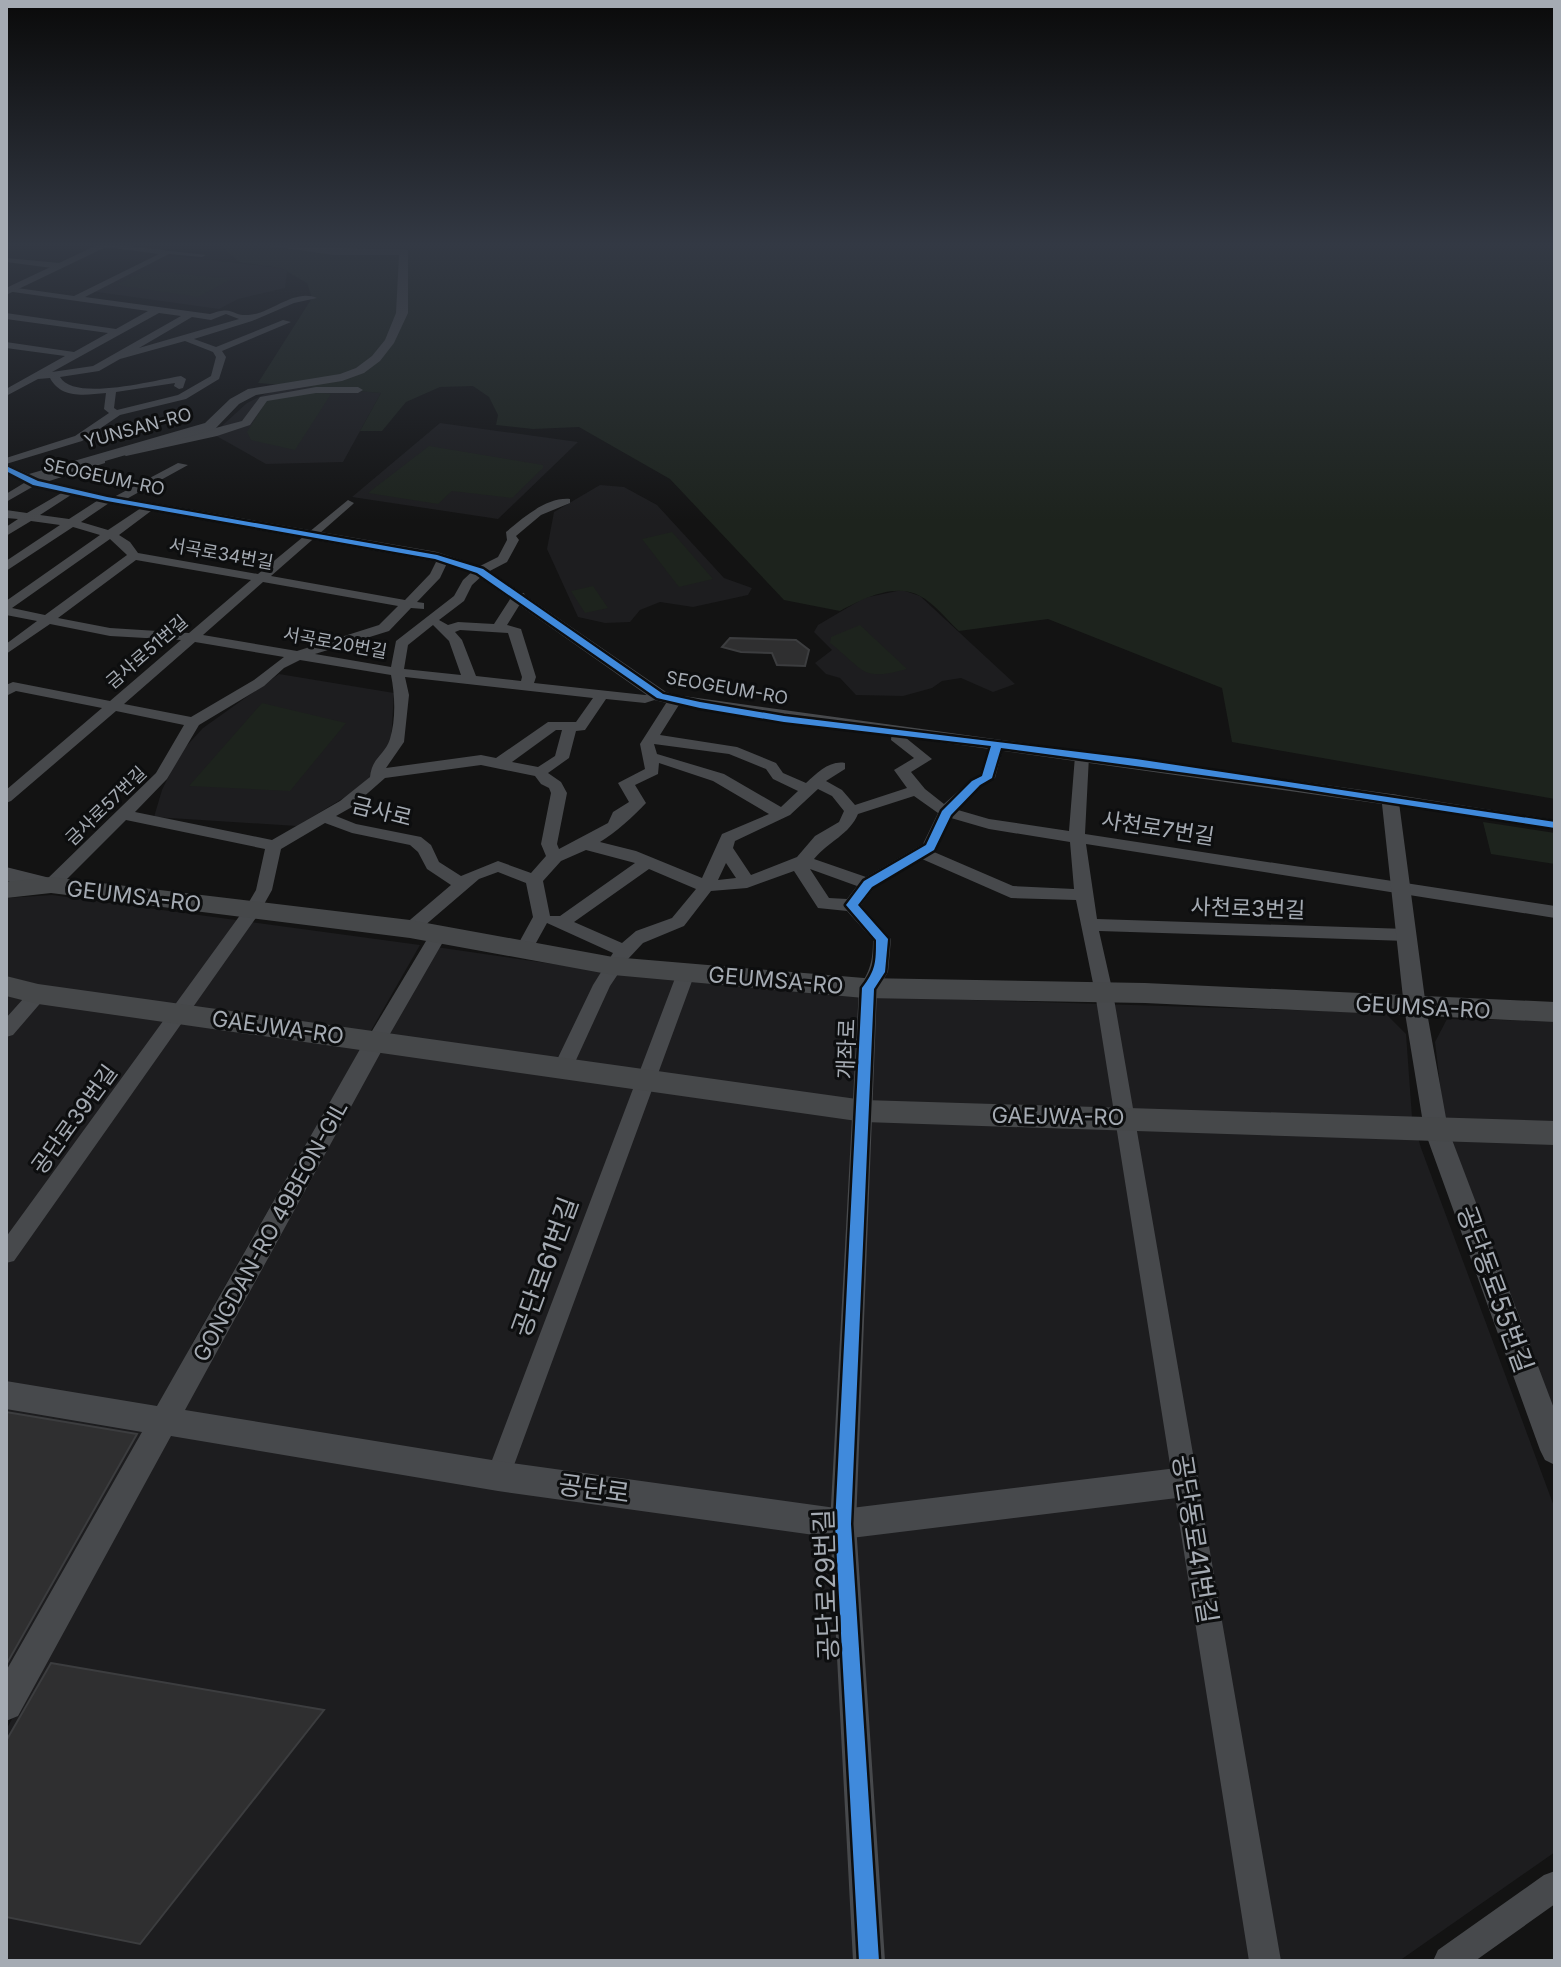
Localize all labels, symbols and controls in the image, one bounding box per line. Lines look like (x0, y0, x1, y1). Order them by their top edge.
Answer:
street label: YUNSAN-RO (82, 403, 194, 452)
street label: SEOGEUM-RO (41, 453, 167, 500)
street label: 서곡로34번길 (167, 534, 275, 573)
street label: 금사로51번길 (102, 611, 192, 693)
street label: 서곡로20번길 (281, 623, 389, 662)
street label: SEOGEUM-RO (664, 666, 790, 709)
street label: 금사로57번길 (61, 762, 150, 849)
street label: 금사로 (349, 791, 415, 831)
street label: 사천로7번길 (1100, 806, 1216, 850)
street label: GEUMSA-RO (65, 875, 203, 917)
street label: 사천로3번길 (1190, 893, 1306, 923)
street label: GEUMSA-RO (707, 961, 845, 999)
street label: GEUMSA-RO (1355, 990, 1491, 1024)
street label: GAEJWA-RO (210, 1005, 346, 1049)
street label: 개좌로 (832, 1018, 860, 1080)
street label: 공단로39번길 (26, 1059, 122, 1179)
street label: GONGDAN-RO 49BEON-GIL (187, 1096, 353, 1366)
street label: GAEJWA-RO (991, 1102, 1125, 1130)
street label: 공단로61번길 (505, 1193, 584, 1341)
street label: 공단동로55번길 (1451, 1201, 1540, 1376)
street label: 공단동로41번길 (1167, 1452, 1224, 1625)
street label: 공단로 (556, 1468, 632, 1509)
street label: 공단로29번길 (807, 1509, 844, 1661)

